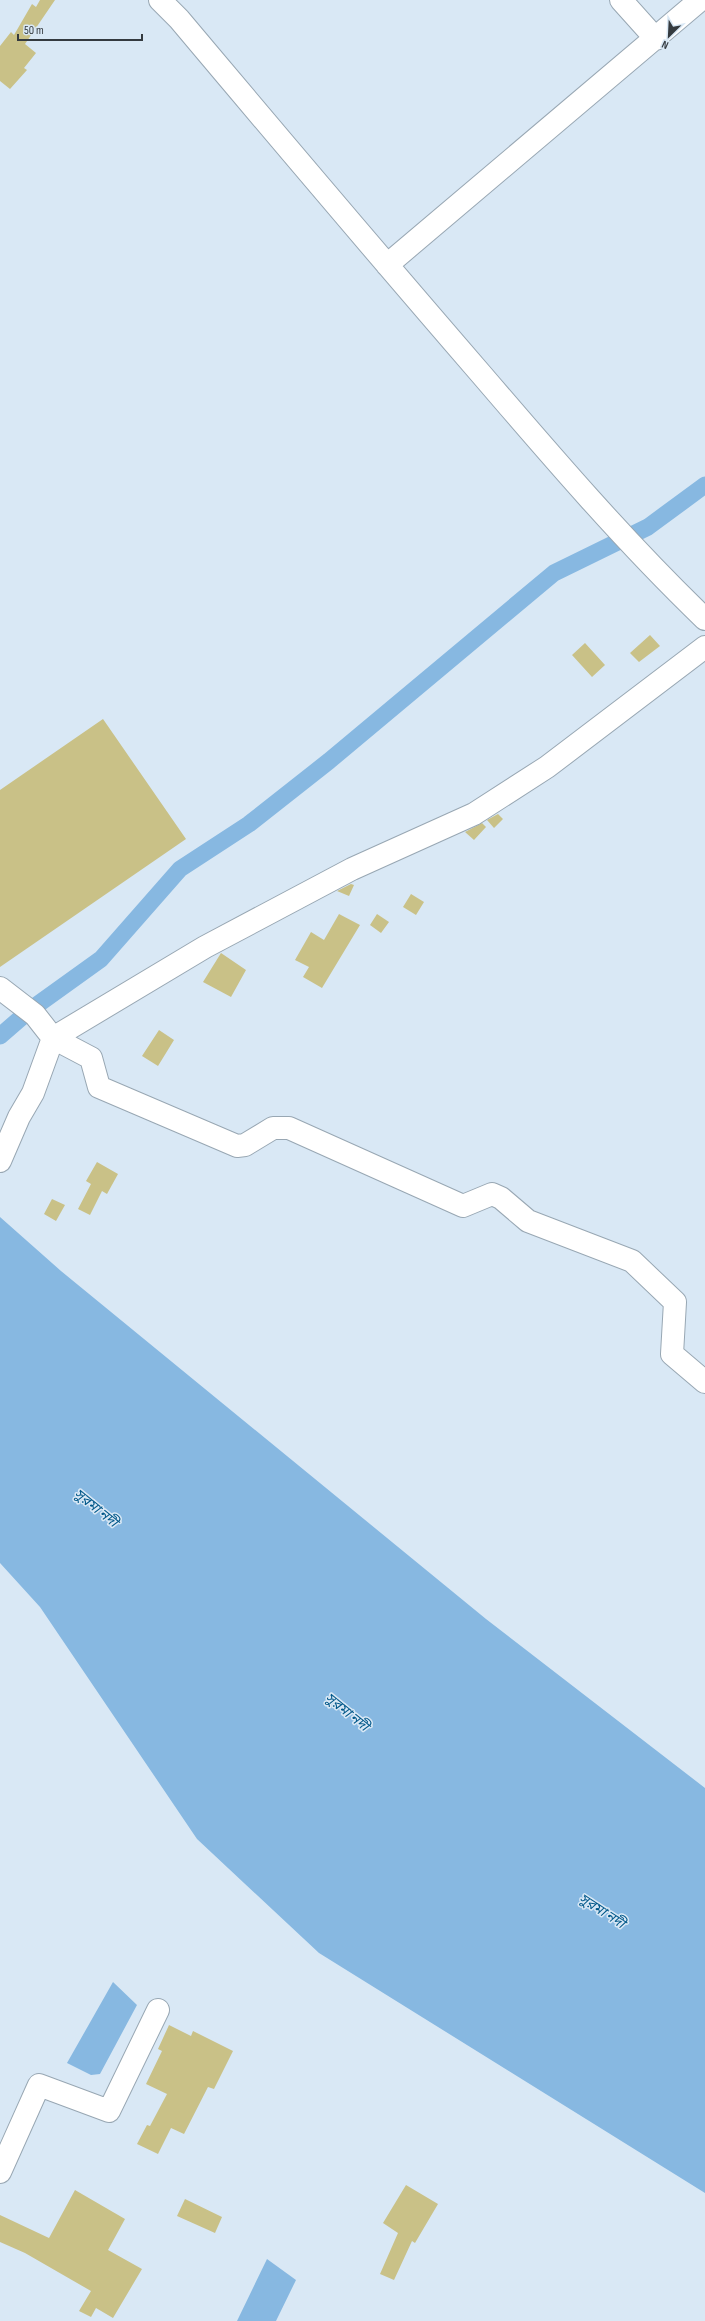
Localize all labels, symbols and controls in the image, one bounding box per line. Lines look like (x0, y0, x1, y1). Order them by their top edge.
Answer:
scale bar (18, 16, 142, 42)
north arrow (649, 16, 689, 56)
text: 50 m (24, 23, 44, 38)
text: N (660, 37, 670, 52)
water label: সুরমা নদী (71, 1485, 124, 1533)
water label: সুরমা নদী (322, 1689, 375, 1737)
water label: সুরমা নদী (576, 1890, 631, 1934)

